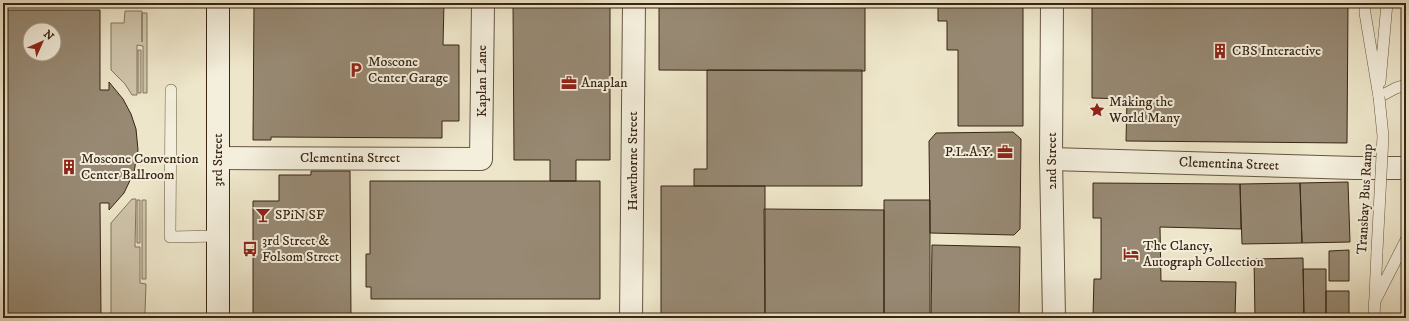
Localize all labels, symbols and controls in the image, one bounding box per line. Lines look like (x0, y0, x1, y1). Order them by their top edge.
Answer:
north arrow (22, 22, 62, 62)
text: N (40, 27, 57, 44)
building icon: CBS Interactive (1211, 42, 1229, 60)
place label: CBS Interactive (1232, 42, 1321, 60)
street label: Kaplan Lane (473, 45, 491, 117)
place label: Moscone Center Garage (368, 53, 449, 87)
parking icon: Moscone Center Garage (347, 61, 365, 79)
office icon: Anaplan (560, 74, 578, 92)
place label: Anaplan (581, 74, 628, 92)
place label: Making the World Many (1108, 93, 1180, 127)
place icon: Making the World Many (1088, 101, 1106, 119)
street label: Hawthorne Street (624, 111, 642, 211)
street label: 2nd Street (1043, 132, 1061, 190)
street label: 3rd Street (209, 133, 227, 187)
place label: P.L.A.Y. (945, 143, 993, 161)
office icon: P.L.A.Y. (996, 143, 1014, 161)
street label: Transbay Bus Ramp (1353, 143, 1377, 255)
street label: Clementina Street (300, 149, 401, 167)
place label: Moscone Convention Center Ballroom (81, 150, 199, 184)
street label: Clementina Street (1179, 153, 1280, 175)
building icon: Moscone Convention Center Ballroom (60, 158, 78, 176)
bar icon: SPiN SF (254, 206, 272, 224)
place label: SPiN SF (275, 206, 325, 224)
place label: 3rd Street & Folsom Street (262, 232, 340, 266)
place label: The Clancy, Autograph Collection (1143, 237, 1264, 271)
bus stop icon: 3rd Street & Folsom Street (241, 240, 259, 258)
hotel icon: The Clancy, Autograph Collection (1122, 245, 1140, 263)

